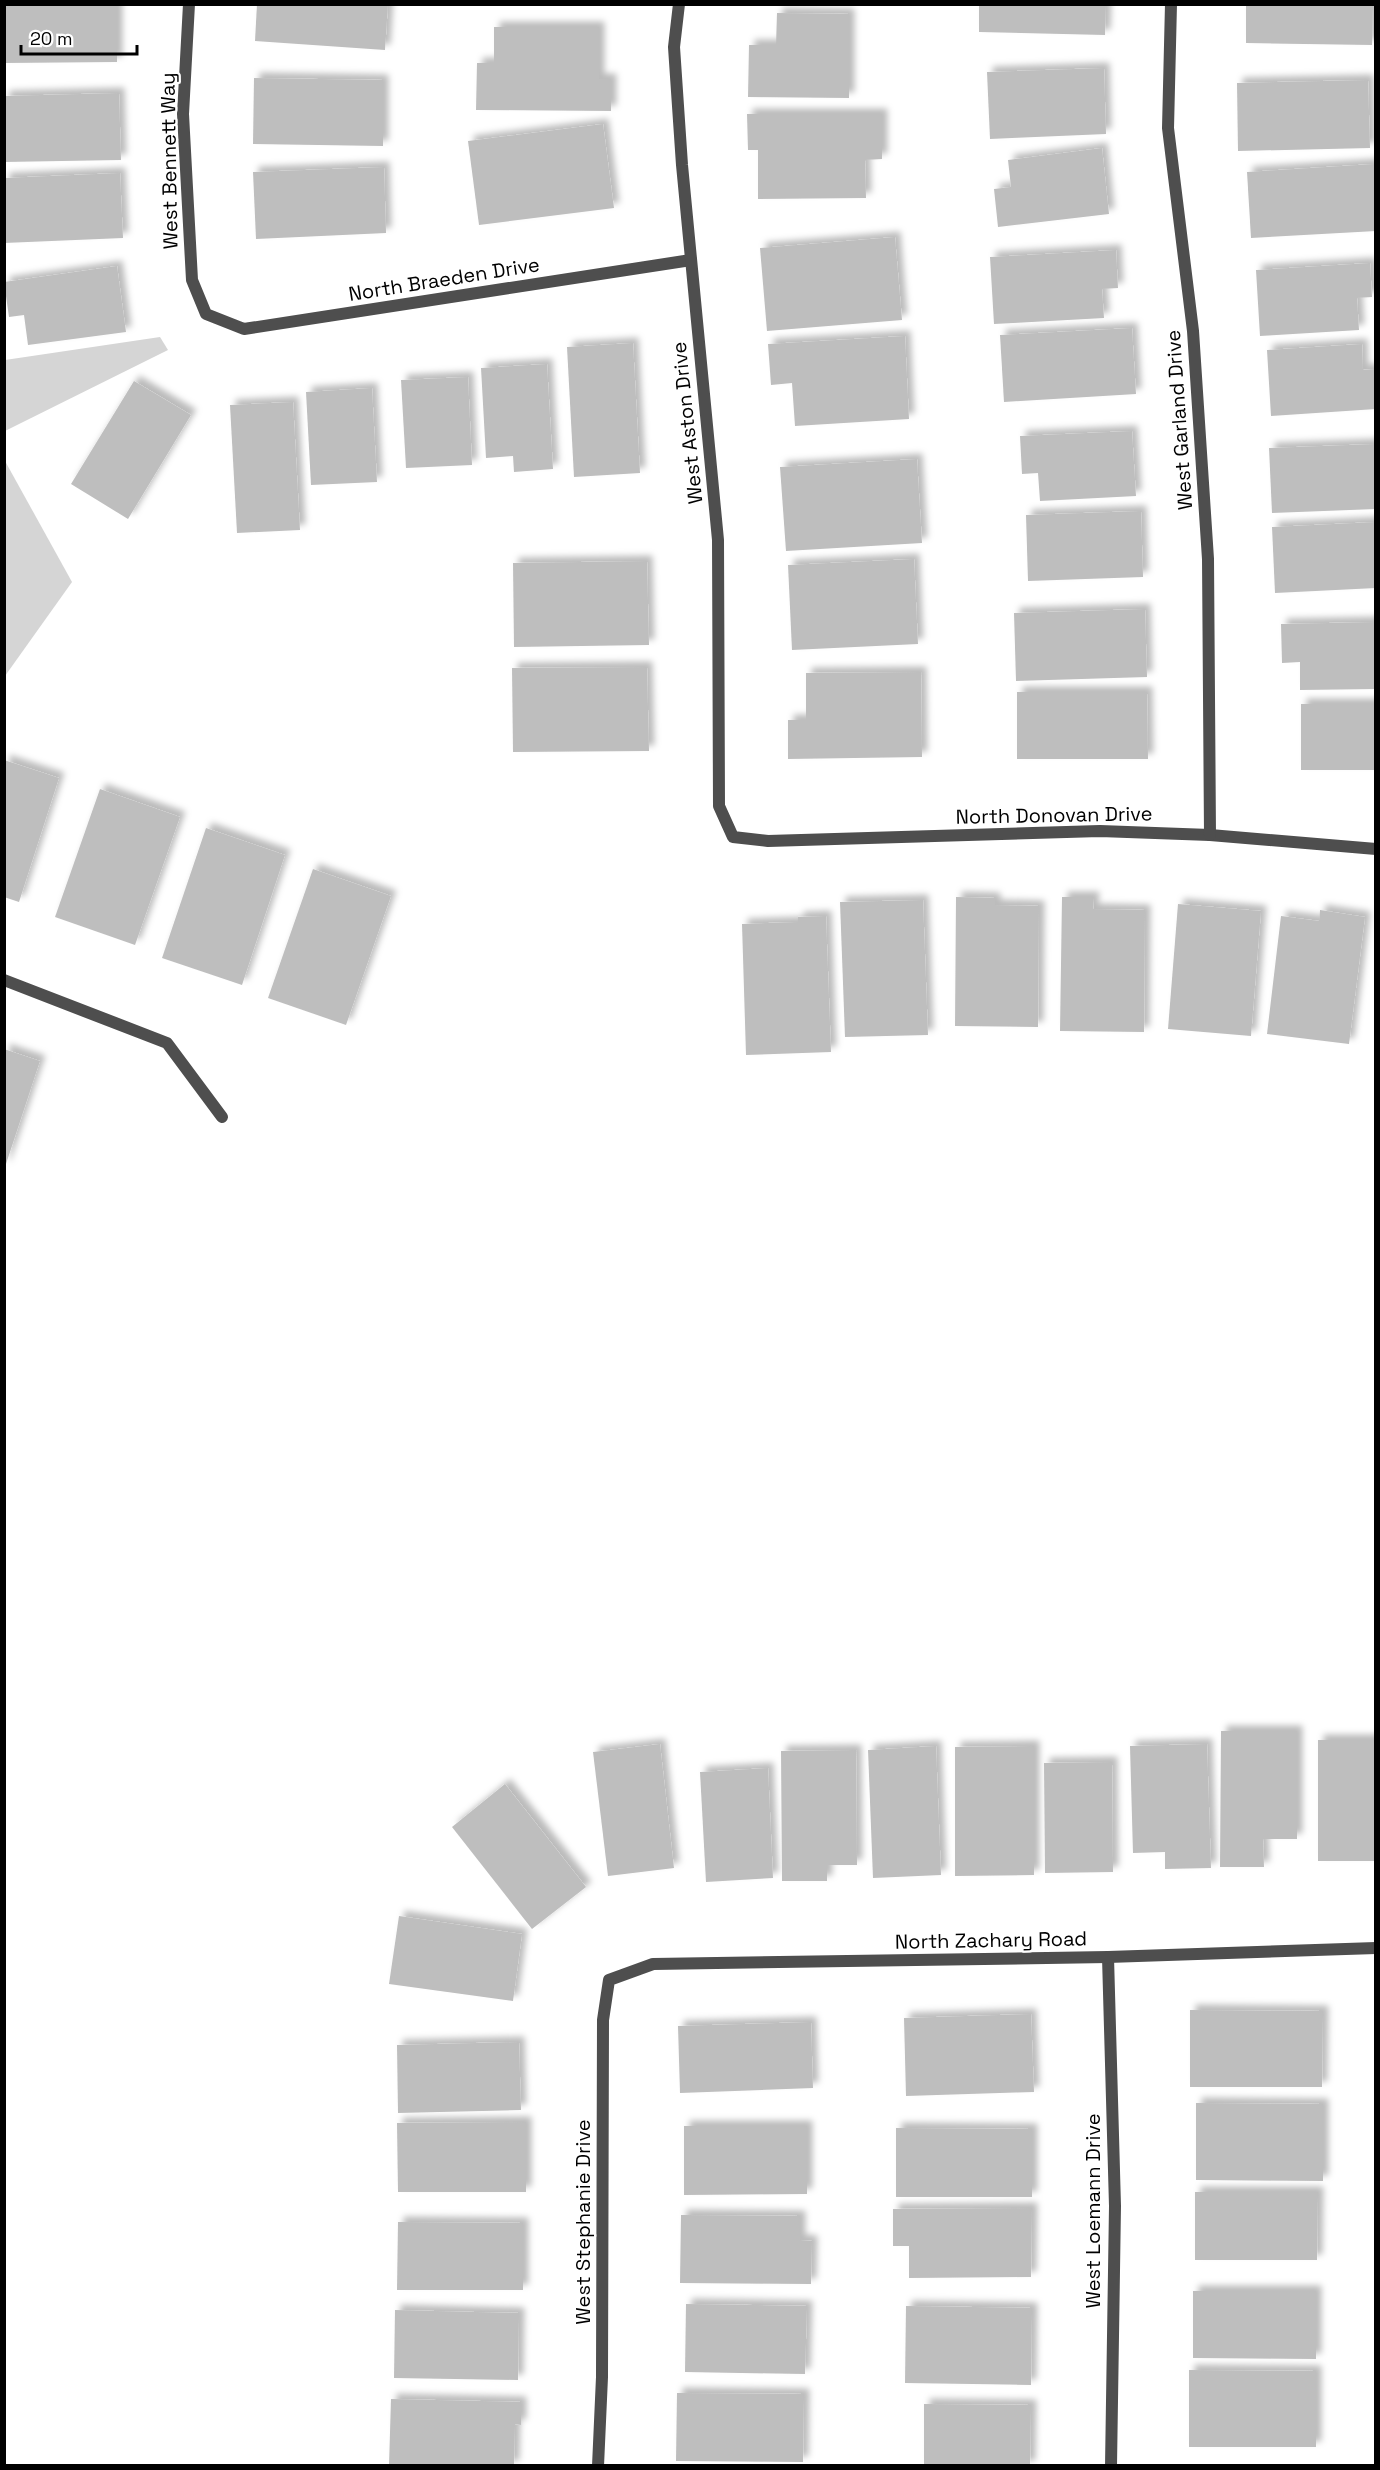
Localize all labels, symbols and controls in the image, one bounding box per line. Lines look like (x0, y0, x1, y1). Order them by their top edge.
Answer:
scale bar (21, 18, 136, 56)
text: 20 m (30, 27, 73, 50)
street label: West Bennett Way (154, 73, 184, 249)
street label: North Braeden Drive (347, 251, 541, 307)
street label: West Garland Drive (1160, 329, 1198, 511)
street label: West Aston Drive (666, 341, 708, 505)
street label: North Donovan Drive (955, 800, 1153, 830)
street label: North Zachary Road (895, 1925, 1087, 1955)
street label: West Loemann Drive (1080, 2113, 1106, 2309)
street label: West Stephanie Drive (570, 2119, 596, 2325)

